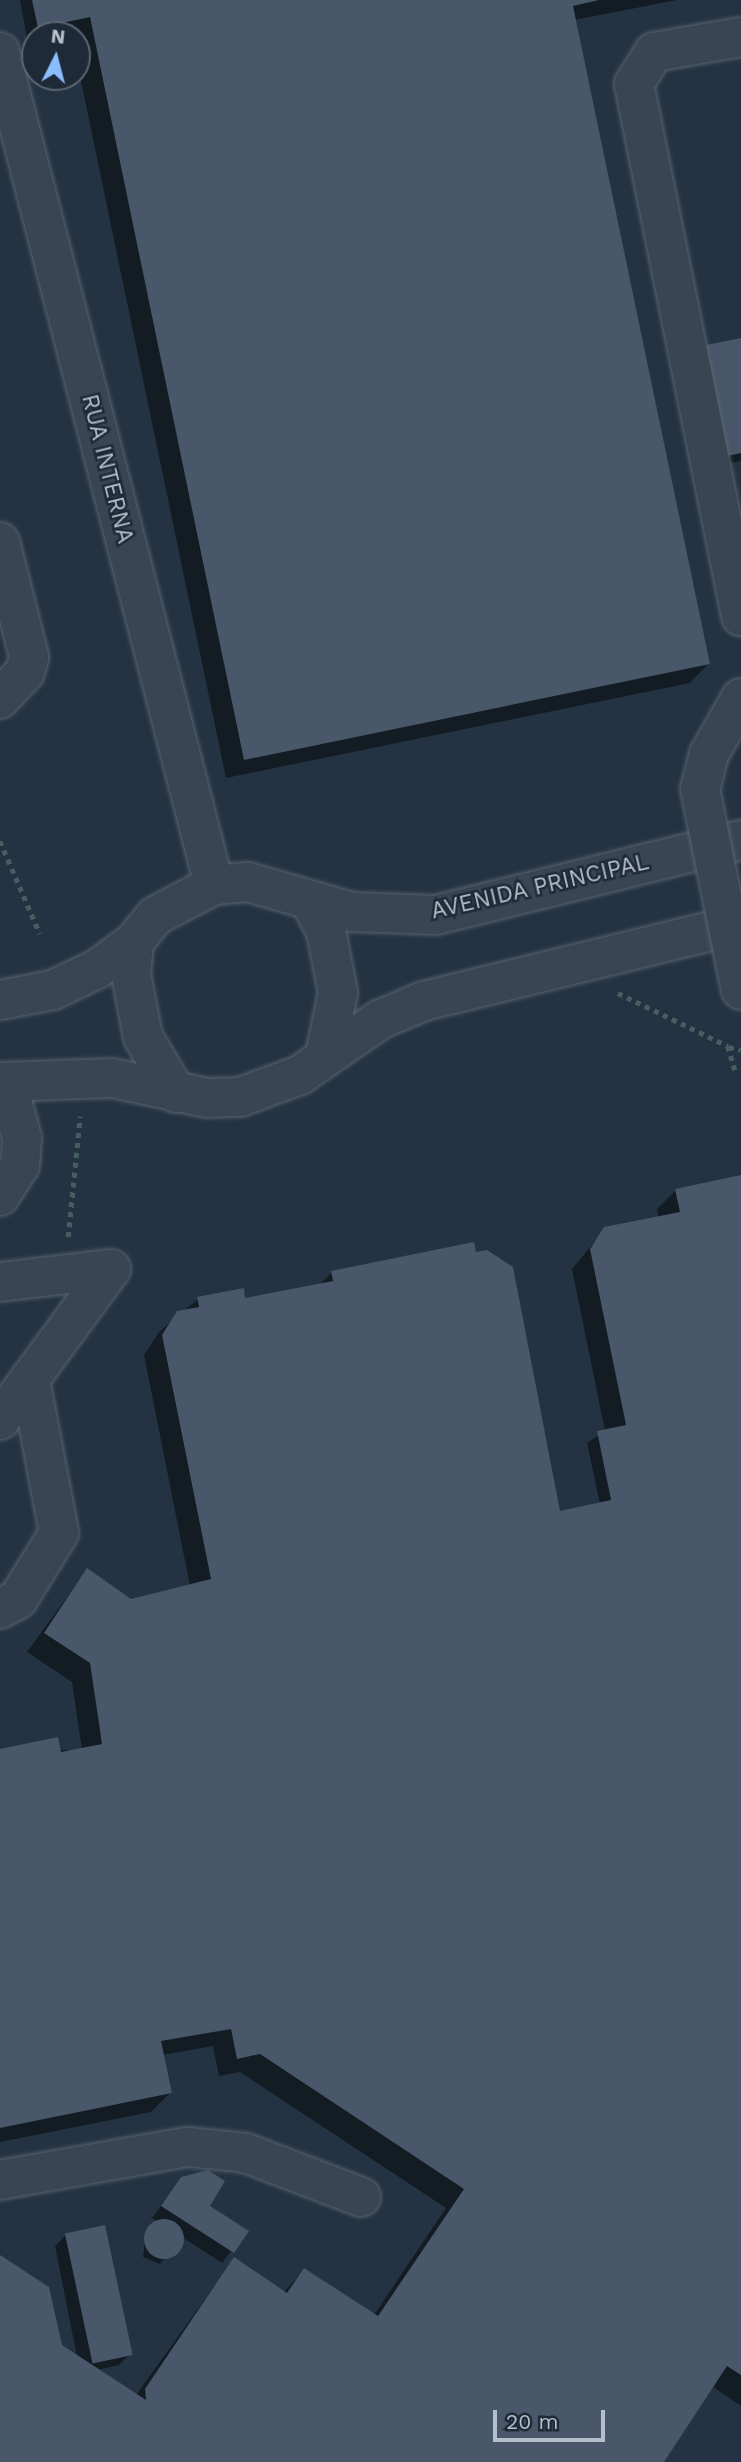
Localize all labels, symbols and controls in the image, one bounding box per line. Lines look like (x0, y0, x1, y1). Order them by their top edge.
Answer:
north arrow (21, 21, 91, 91)
text: N (50, 24, 66, 49)
street label: RUA INTERNA (75, 391, 139, 547)
street label: AVENIDA PRINCIPAL (428, 848, 652, 926)
scale bar (496, 2396, 608, 2440)
text: 20 m (506, 2409, 558, 2434)

